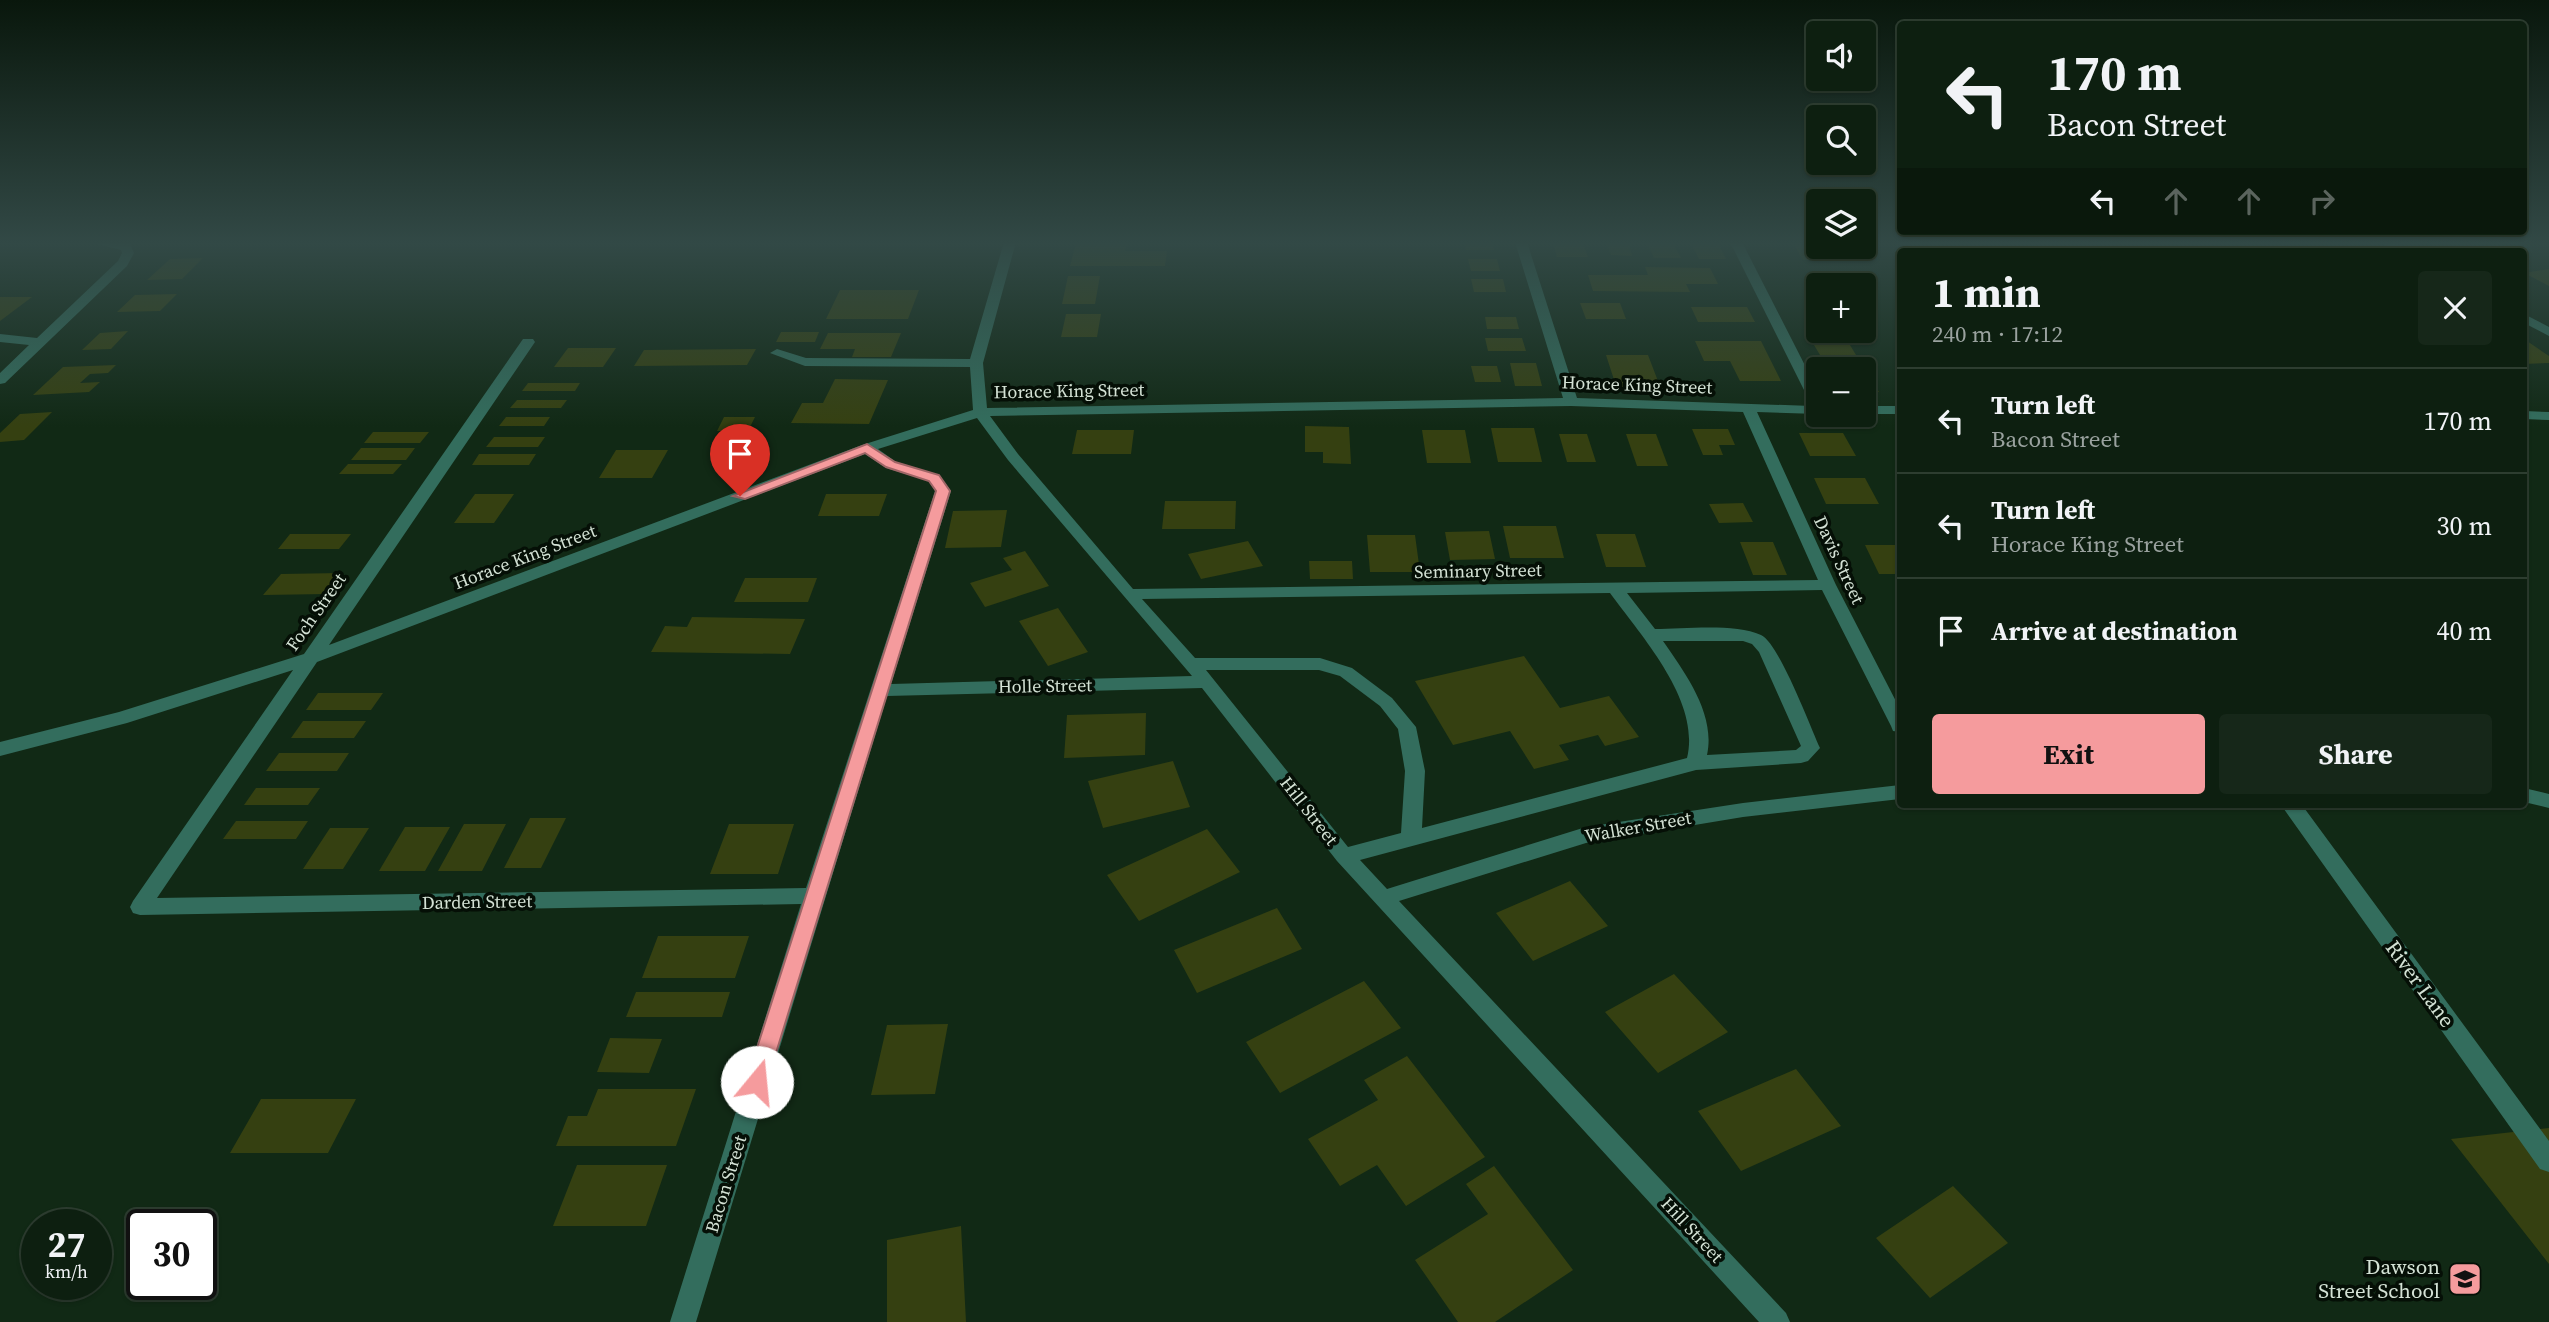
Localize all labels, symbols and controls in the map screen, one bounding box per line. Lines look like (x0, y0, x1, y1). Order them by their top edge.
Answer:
map controls (1806, 21, 1876, 427)
button: sound (1806, 21, 1876, 91)
text: 170 m (2047, 39, 2182, 106)
icon: left (1932, 49, 2023, 140)
text: Bacon Street (2047, 103, 2226, 147)
button: search (1806, 105, 1876, 175)
icon: left (2084, 182, 2122, 220)
icon: ahead (2157, 182, 2195, 220)
icon: ahead (2230, 182, 2268, 220)
icon: right (2303, 182, 2341, 220)
button: layers (1806, 189, 1876, 259)
text: 1 min (1932, 263, 2041, 321)
button: close (2418, 271, 2492, 345)
button: + (1806, 273, 1876, 343)
text: 240 m · 17:12 (1932, 318, 2063, 350)
button: − (1806, 357, 1876, 427)
street label: Horace King Street (1561, 369, 1713, 400)
street label: Horace King Street (993, 377, 1145, 404)
text: Turn left (1991, 387, 2095, 423)
icon: left (1932, 402, 1970, 440)
text: 170 m (2424, 403, 2492, 439)
text: Bacon Street (1991, 423, 2120, 455)
pin (710, 424, 770, 496)
icon: arrive (721, 435, 759, 473)
text: Turn left (1991, 492, 2095, 528)
icon: left (1932, 507, 1970, 545)
text: 30 m (2437, 508, 2492, 544)
street label: Davis Street (1808, 512, 1871, 608)
street label: Horace King Street (450, 518, 600, 595)
text: Horace King Street (1991, 528, 2184, 560)
street label: Seminary Street (1414, 557, 1542, 584)
street label: Foch Street (280, 568, 352, 656)
icon: arrive (1932, 612, 1970, 650)
text: Arrive at destination (1991, 613, 2238, 649)
text: 40 m (2437, 613, 2492, 649)
street label: Holle Street (998, 672, 1092, 699)
button: Exit (1932, 714, 2205, 794)
button: Share (2219, 714, 2492, 794)
street label: Hill Street (1275, 771, 1344, 850)
street label: Walker Street (1583, 805, 1693, 848)
street label: Darden Street (422, 888, 532, 915)
street label: River Lane (2379, 934, 2462, 1033)
position arrow (720, 1045, 794, 1119)
street label: Bacon Street (699, 1132, 752, 1236)
street label: Hill Street (1656, 1192, 1729, 1268)
speed limit sign: 30 (126, 1209, 217, 1300)
text: 27 (48, 1221, 85, 1269)
place label: Dawson Street School (2318, 1252, 2440, 1305)
text: km/h (45, 1259, 88, 1284)
school or university icon: Dawson Street School (2446, 1260, 2484, 1298)

